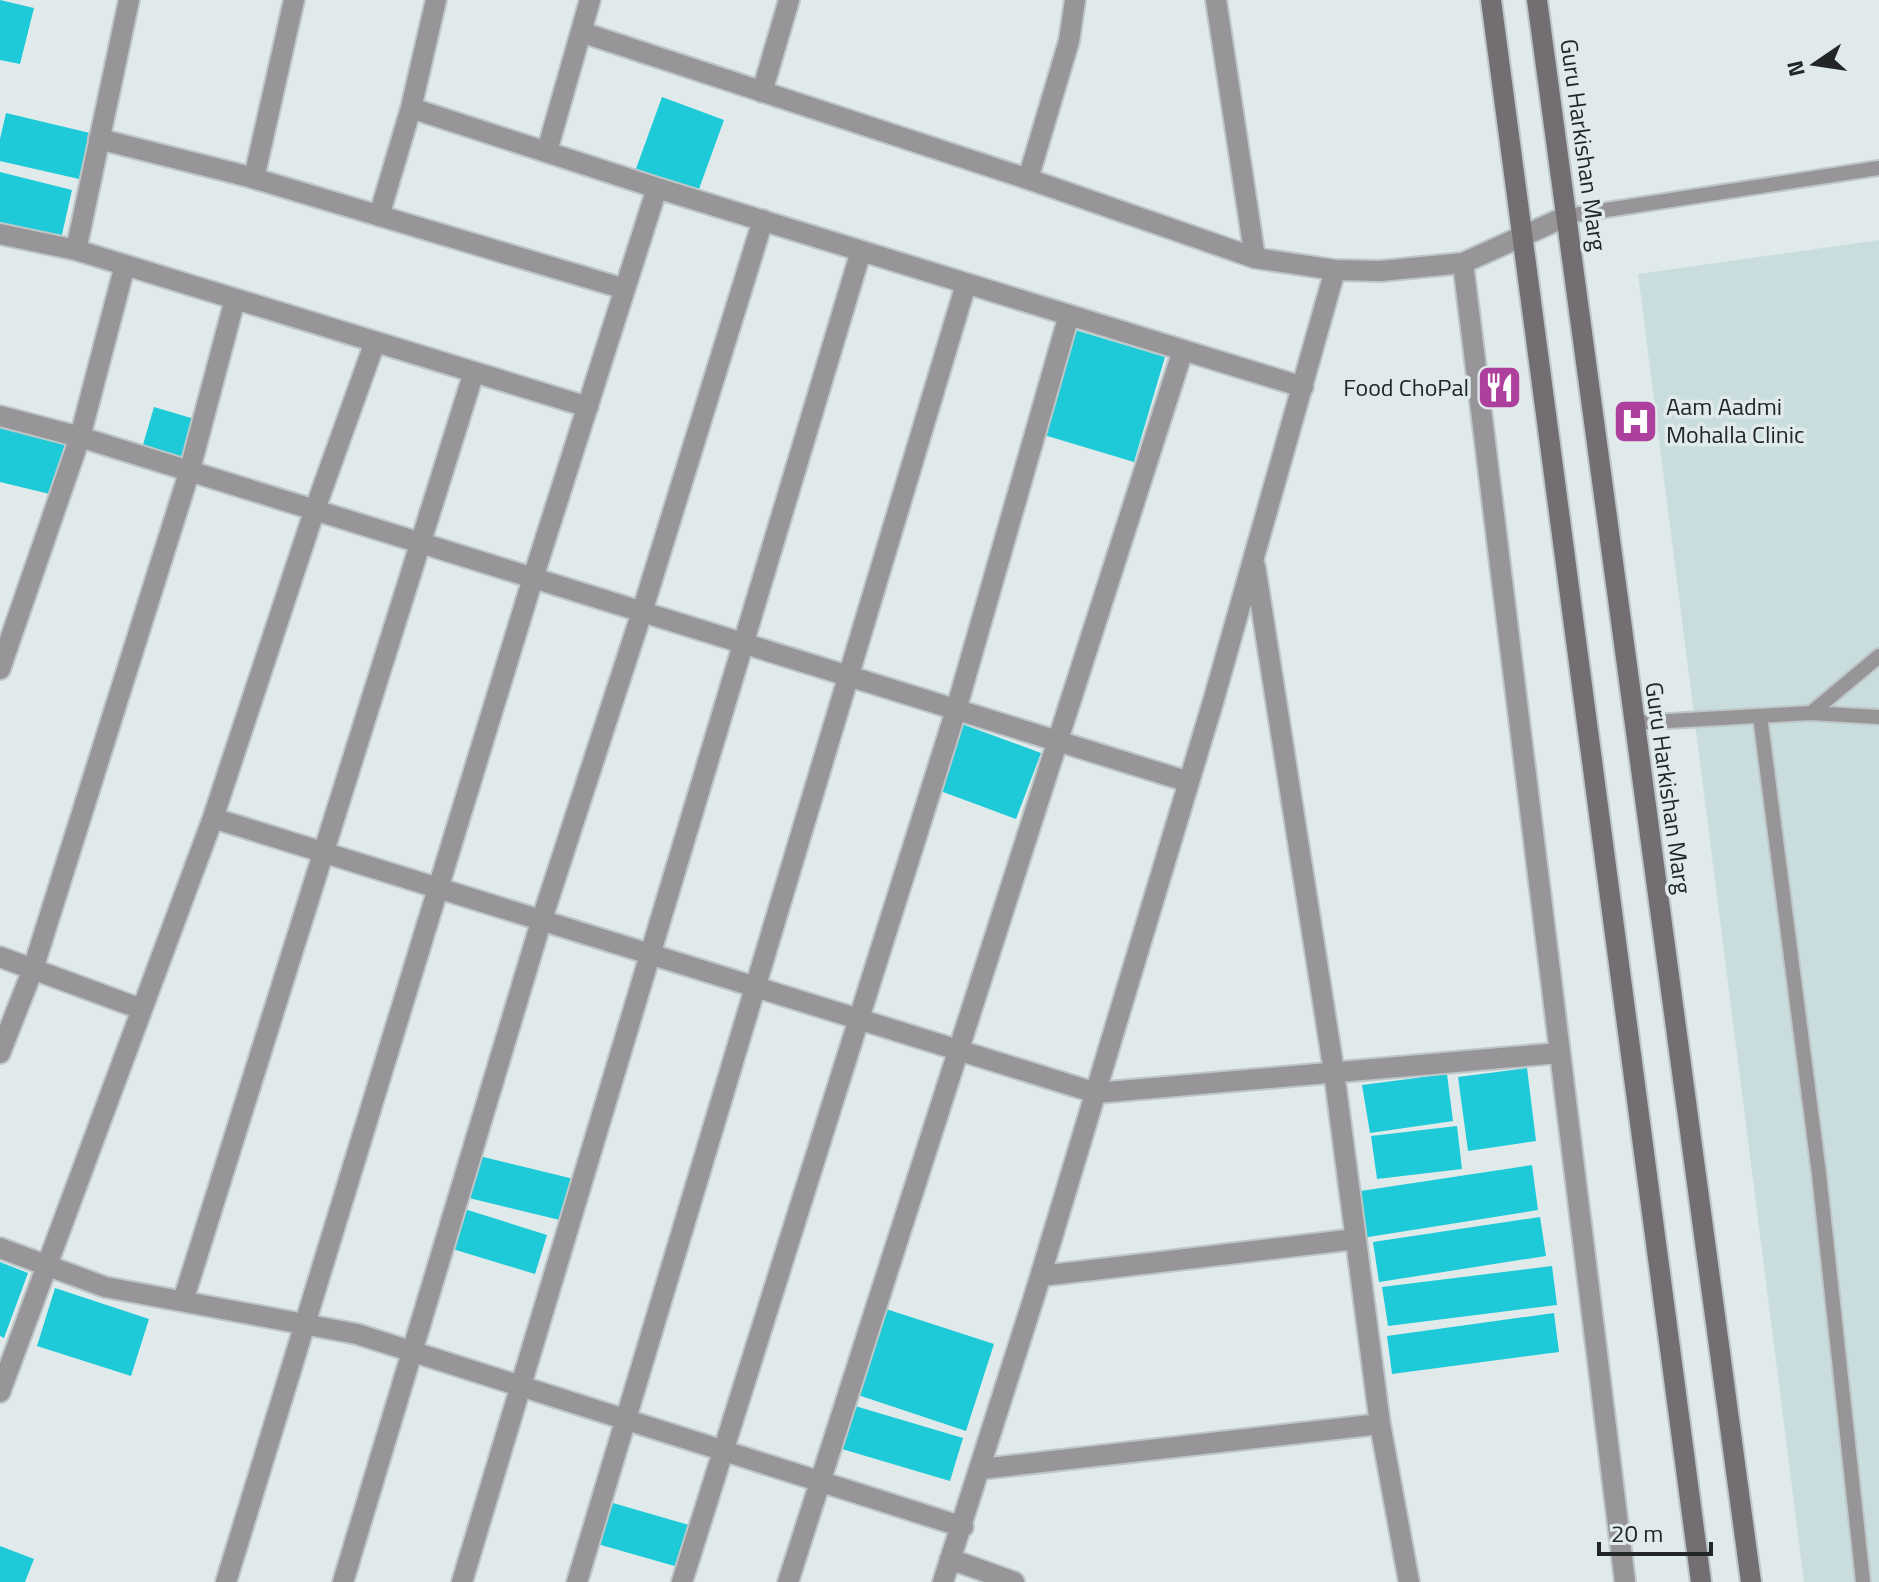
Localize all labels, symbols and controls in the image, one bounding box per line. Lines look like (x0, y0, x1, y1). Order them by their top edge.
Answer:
north arrow (1775, 24, 1855, 104)
street label: Guru Harkishan Marg (1551, 36, 1617, 253)
text: N (1777, 57, 1814, 80)
restaurant icon: Food ChoPal (1476, 364, 1524, 412)
place label: Food ChoPal (1343, 369, 1469, 405)
place label: Aam Aadmi Mohalla Clinic (1666, 388, 1804, 452)
hospital icon: Aam Aadmi Mohalla Clinic (1611, 397, 1659, 445)
street label: Guru Harkishan Marg (1636, 679, 1702, 896)
scale bar (1599, 1506, 1711, 1556)
text: 20 m (1611, 1515, 1663, 1551)

